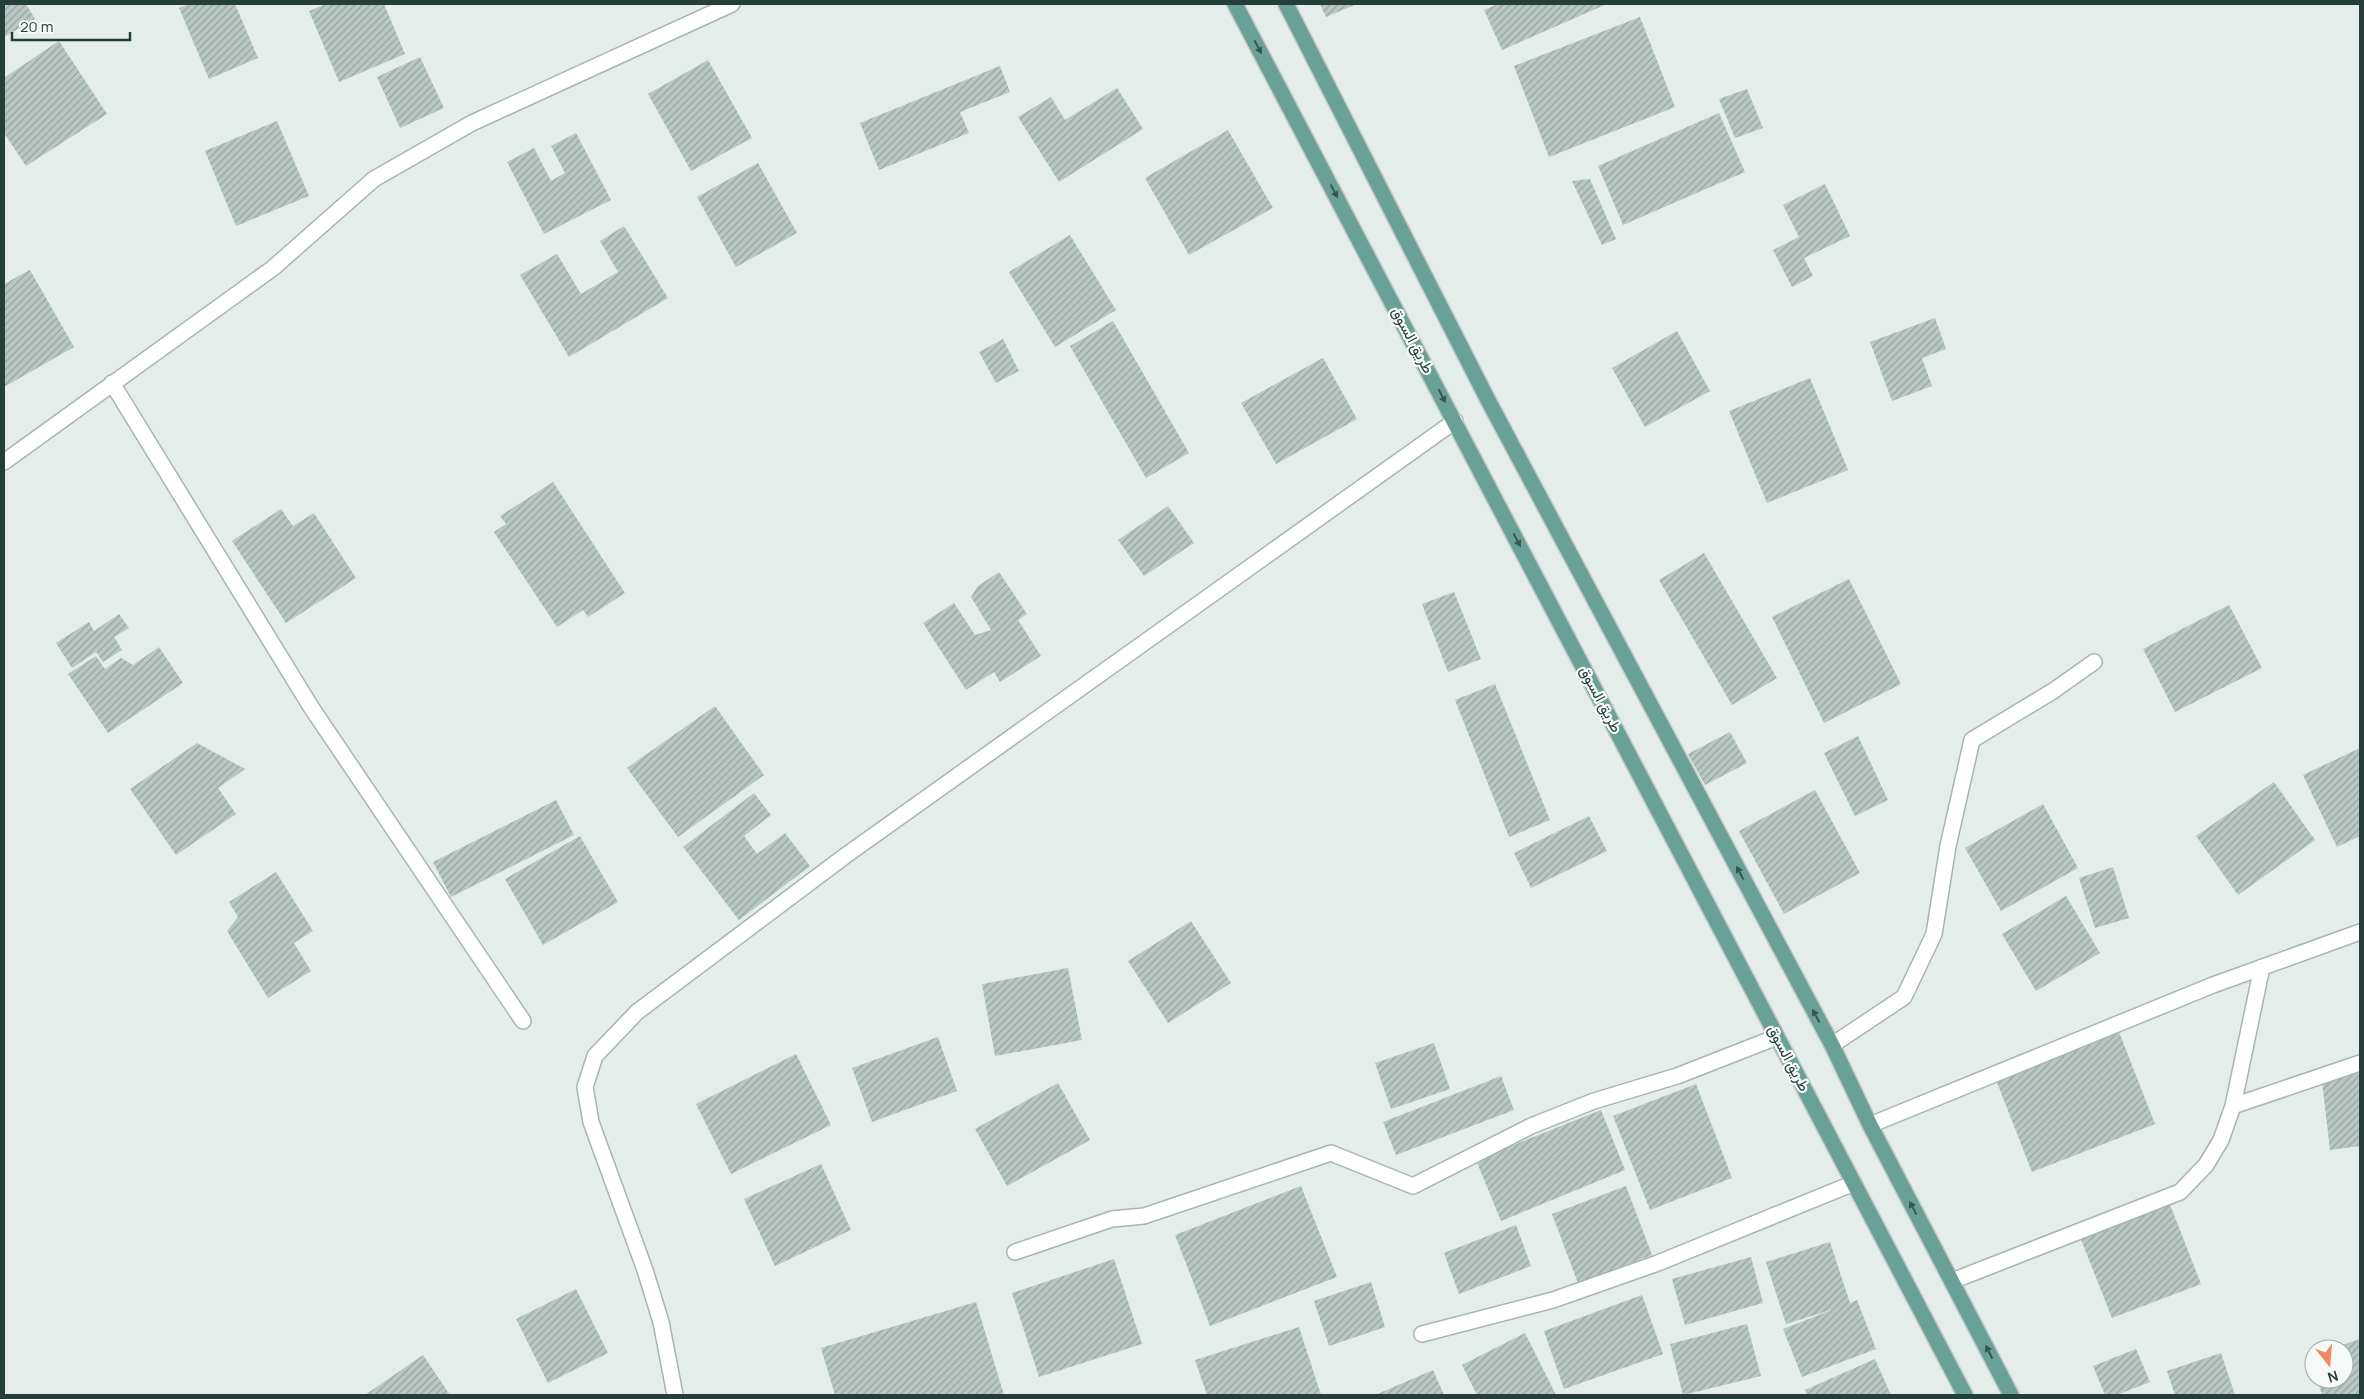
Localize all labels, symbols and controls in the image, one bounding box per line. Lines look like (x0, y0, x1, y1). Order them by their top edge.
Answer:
scale bar (12, 10, 130, 42)
text: 20 m (20, 16, 53, 37)
one-way arrow (1254, 40, 1262, 54)
one-way arrow (1330, 183, 1338, 198)
street label: طريق السوق (1387, 303, 1439, 377)
one-way arrow (1438, 389, 1446, 404)
one-way arrow (1513, 533, 1521, 548)
street label: طريق السوق (1575, 662, 1627, 736)
one-way arrow (1736, 866, 1744, 880)
one-way arrow (1812, 1010, 1821, 1023)
street label: طريق السوق (1763, 1021, 1815, 1095)
one-way arrow (1909, 1201, 1918, 1215)
north arrow (2304, 1339, 2354, 1389)
one-way arrow (1985, 1345, 1993, 1359)
text: N (2325, 1366, 2341, 1387)

